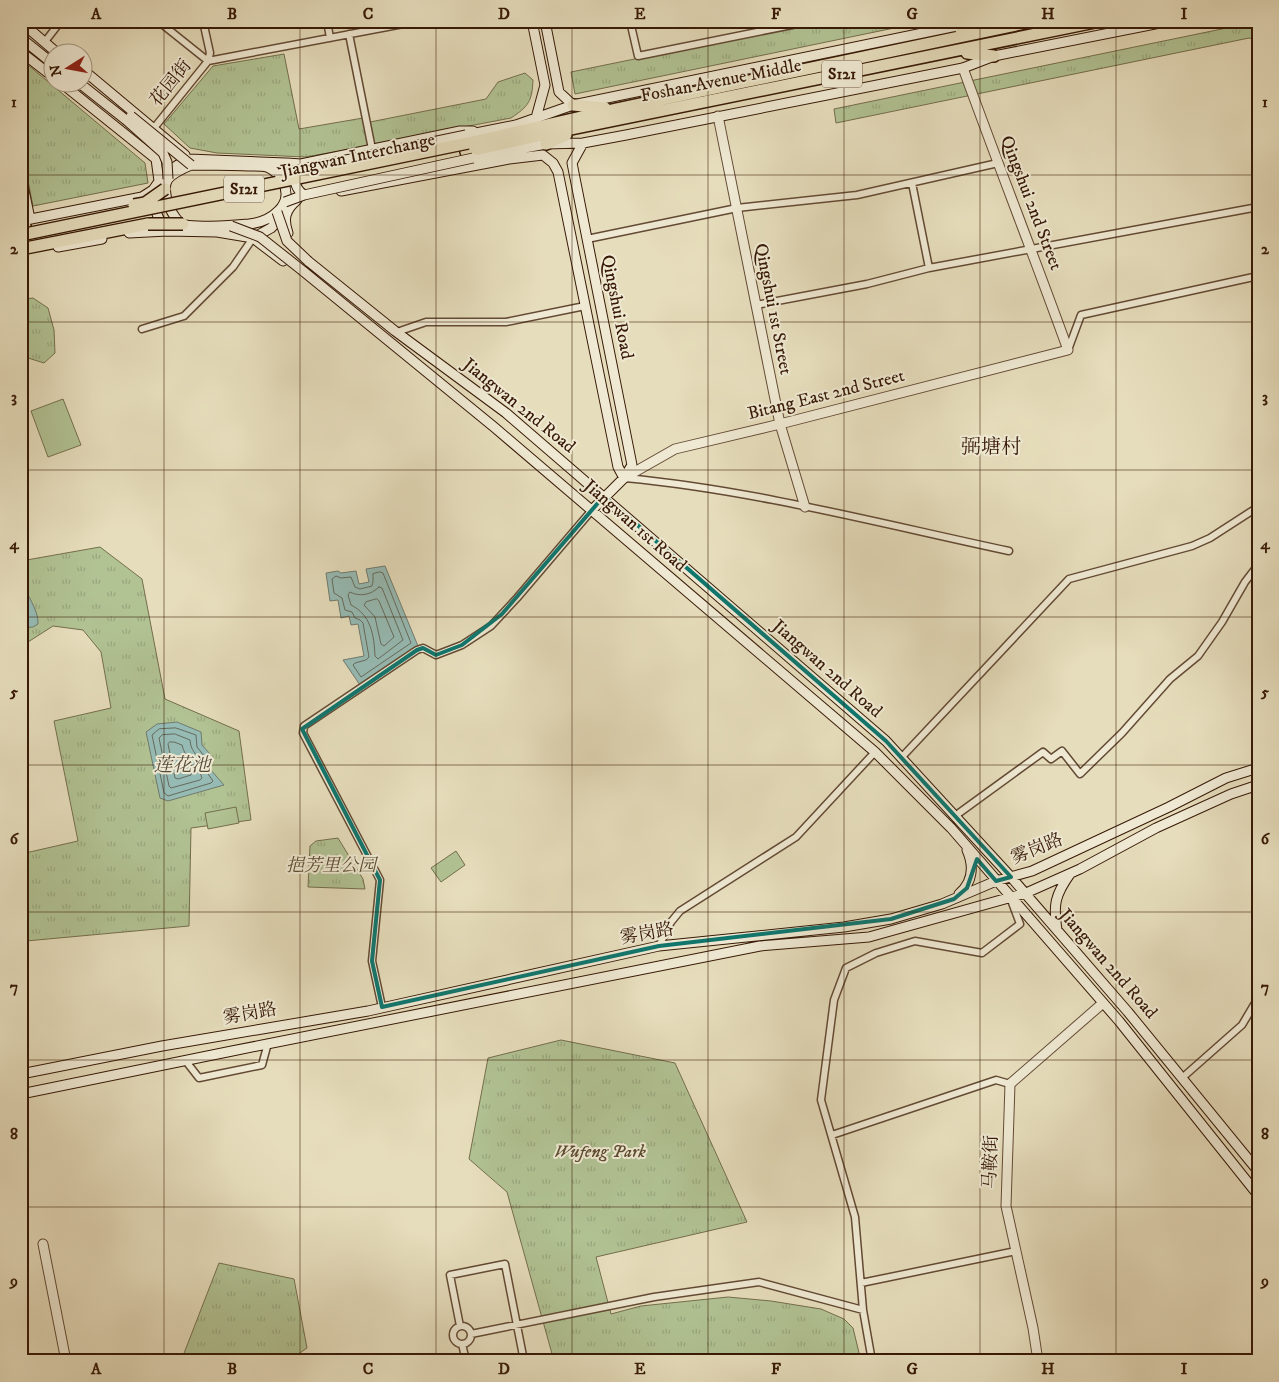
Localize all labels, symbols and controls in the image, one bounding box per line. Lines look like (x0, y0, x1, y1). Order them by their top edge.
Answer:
text: A (90, 4, 102, 24)
text: B (227, 4, 237, 24)
text: C (363, 4, 373, 24)
text: D (498, 4, 510, 24)
text: E (634, 4, 646, 24)
text: F (771, 4, 781, 24)
text: G (906, 4, 918, 24)
text: H (1041, 4, 1055, 24)
text: I (1181, 4, 1188, 24)
north arrow (42, 42, 92, 92)
street label: 花园街 (145, 55, 197, 111)
street label: Foshan Avenue Middle (639, 55, 803, 107)
road number: S121 (822, 61, 862, 88)
text: N (46, 62, 66, 78)
text: 1 (11, 92, 17, 112)
text: 1 (1262, 92, 1268, 112)
street label: Jiangwan Interchange (277, 129, 437, 184)
street label: Qingshui 2nd Street (995, 133, 1067, 274)
road number: S121 (224, 175, 264, 202)
text: 2 (10, 239, 19, 259)
text: 2 (1261, 239, 1270, 259)
street label: Qingshui 1st Street (749, 241, 797, 377)
street label: Qingshui Road (596, 253, 638, 361)
street label: Jiangwan 2nd Road (457, 353, 580, 458)
street label: Bitang East 2nd Street (745, 365, 907, 425)
text: 3 (11, 387, 17, 407)
text: 3 (1262, 387, 1268, 407)
district label: 弼塘村 (961, 435, 1021, 460)
street label: Jiangwan 1st Road (577, 474, 691, 577)
text: 4 (8, 534, 19, 554)
text: 4 (1259, 534, 1270, 554)
street label: Jiangwan 2nd Road (766, 614, 886, 723)
text: 5 (9, 682, 18, 702)
text: 5 (1260, 682, 1269, 702)
water label: 莲花池 (153, 754, 212, 777)
text: 6 (10, 829, 20, 849)
street label: 雾岗路 (1008, 829, 1066, 869)
text: 6 (1261, 829, 1271, 849)
park label: 挹芳里公园 (286, 855, 379, 877)
street label: Jiangwan 2nd Road (1053, 903, 1162, 1023)
street label: 雾岗路 (619, 918, 675, 950)
text: 7 (10, 977, 18, 997)
text: 7 (1261, 977, 1269, 997)
street label: 雾岗路 (222, 998, 278, 1030)
text: 8 (10, 1124, 18, 1144)
text: 8 (1261, 1124, 1269, 1144)
street label: 马鞍街 (979, 1135, 1003, 1189)
park label: Wufeng Park (554, 1141, 646, 1163)
text: 9 (9, 1271, 18, 1291)
text: 9 (1260, 1271, 1269, 1291)
text: A (90, 1359, 102, 1379)
text: B (227, 1359, 237, 1379)
text: C (363, 1359, 373, 1379)
text: D (498, 1359, 510, 1379)
text: E (634, 1359, 646, 1379)
text: F (771, 1359, 781, 1379)
text: G (906, 1359, 918, 1379)
text: H (1041, 1359, 1055, 1379)
text: I (1181, 1359, 1188, 1379)

